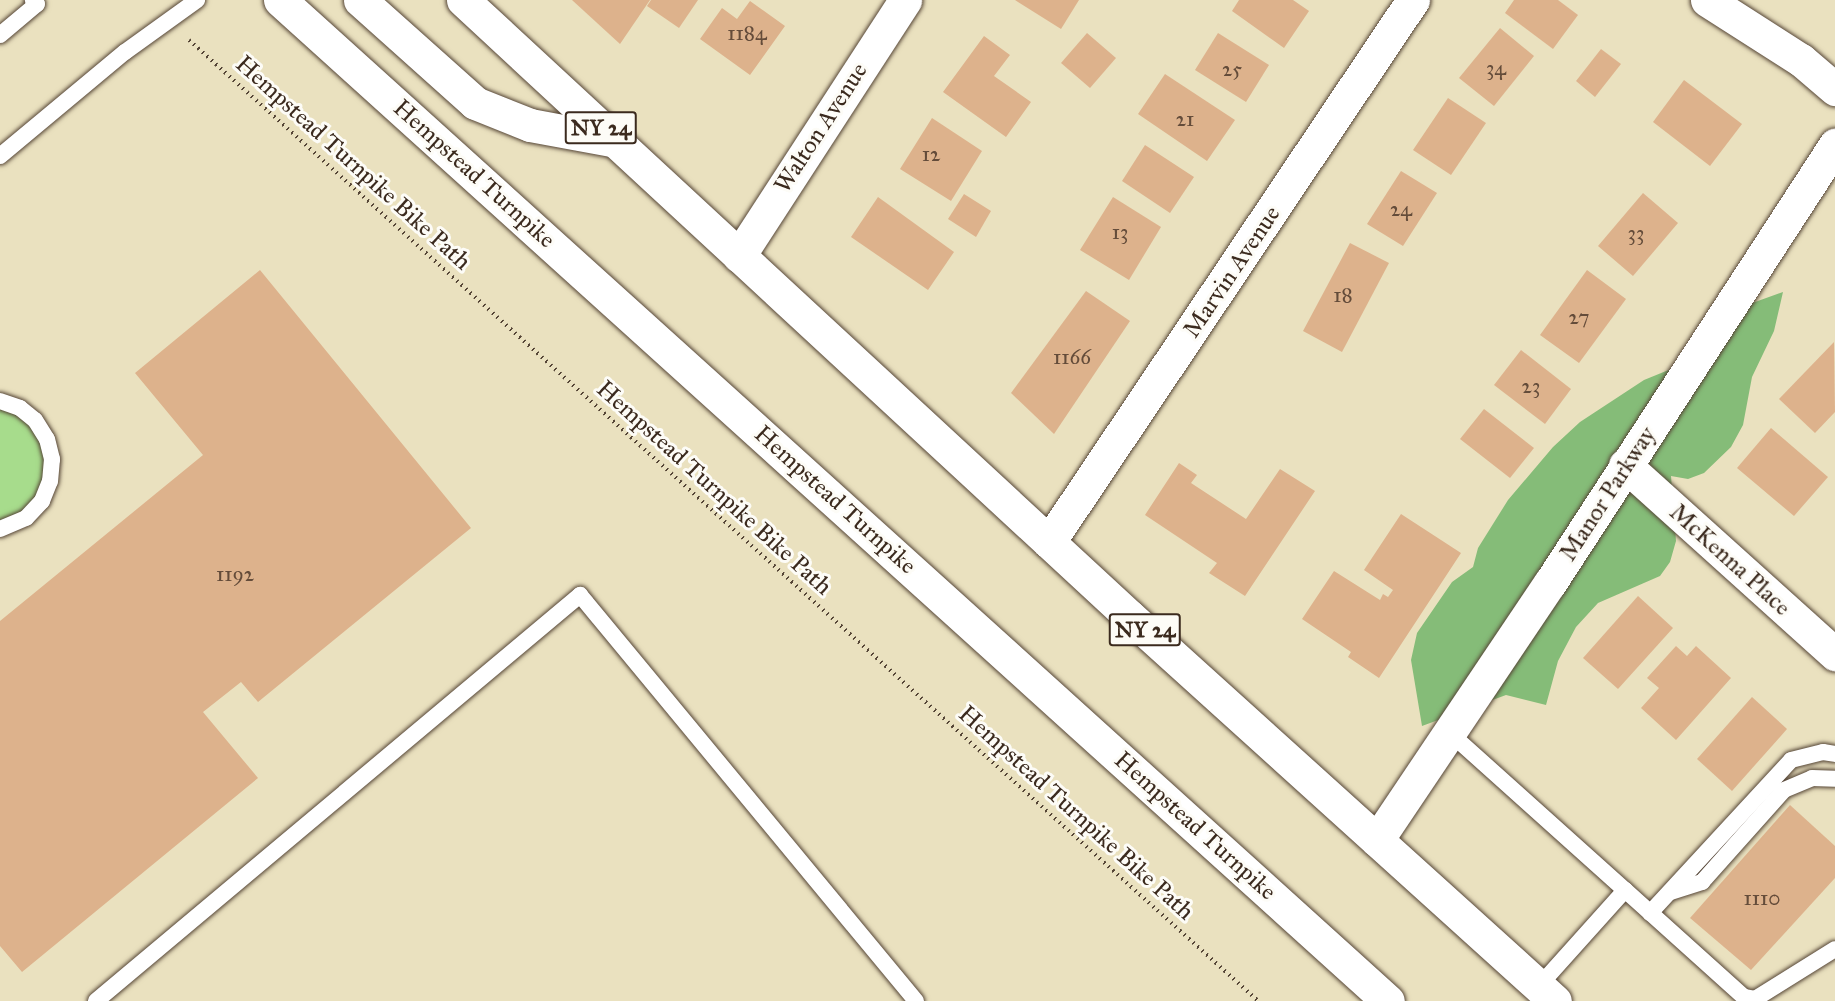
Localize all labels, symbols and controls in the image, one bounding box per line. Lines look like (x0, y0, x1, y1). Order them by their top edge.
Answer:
house number: 1184 (727, 20, 767, 46)
street label: Hempstead Turnpike Bike Path (229, 50, 477, 276)
house number: 34 (1486, 55, 1506, 81)
house number: 25 (1222, 56, 1242, 82)
street label: Walton Avenue (768, 58, 874, 198)
street label: Hempstead Turnpike (387, 94, 561, 254)
house number: 21 (1176, 106, 1194, 132)
road number: NY 24 (564, 109, 638, 147)
house number: 12 (922, 141, 940, 167)
house number: 24 (1390, 196, 1412, 222)
street label: Marvin Avenue (1177, 201, 1287, 343)
house number: 13 (1112, 219, 1128, 245)
house number: 33 (1628, 220, 1644, 246)
house number: 18 (1333, 282, 1353, 308)
house number: 27 (1568, 304, 1590, 330)
house number: 1166 (1053, 344, 1091, 370)
house number: 23 (1522, 373, 1540, 399)
street label: Hempstead Turnpike Bike Path (590, 375, 838, 601)
street label: Hempstead Turnpike (748, 420, 922, 580)
street label: Manor Parkway (1554, 421, 1662, 567)
street label: McKenna Place (1664, 498, 1796, 622)
house number: 1192 (216, 561, 254, 587)
road number: NY 24 (1108, 611, 1182, 649)
street label: Hempstead Turnpike Bike Path (952, 700, 1200, 926)
street label: Hempstead Turnpike (1108, 746, 1282, 906)
house number: 1110 (1743, 885, 1781, 911)

